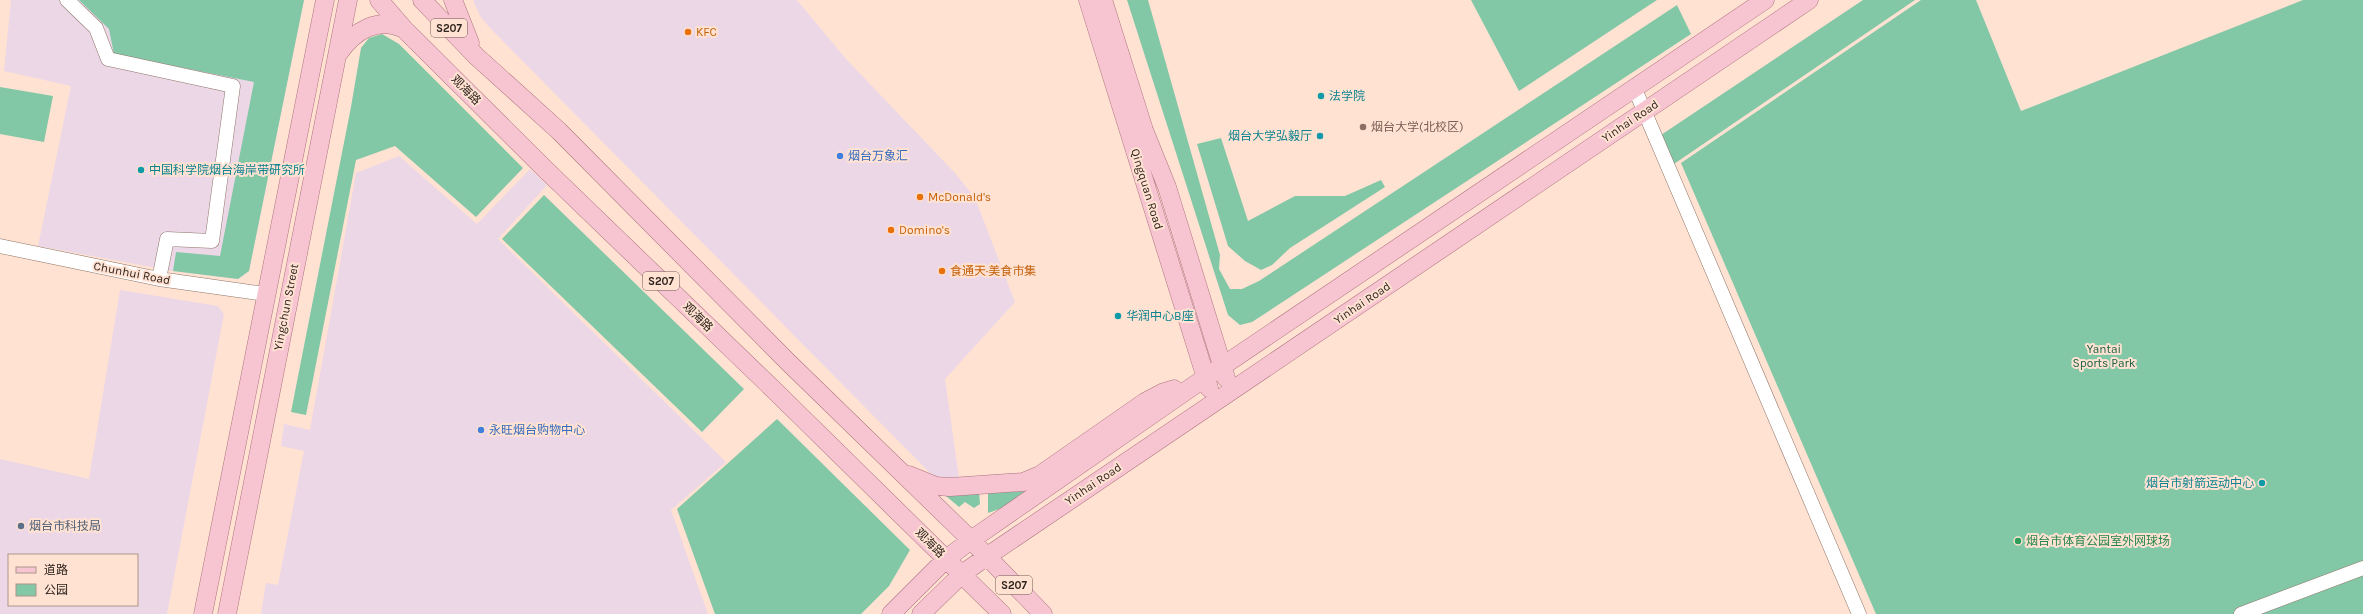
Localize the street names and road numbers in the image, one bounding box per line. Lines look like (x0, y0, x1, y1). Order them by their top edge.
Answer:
road number: S207 (431, 19, 467, 37)
street label: 观海路 (448, 72, 484, 108)
street label: Yinhai Road (1599, 97, 1661, 145)
street label: Qingquan Road (1128, 147, 1166, 231)
street label: Chunhui Road (93, 259, 171, 287)
street label: Yingchun Street (271, 262, 301, 351)
road number: S207 (643, 272, 679, 290)
street label: Yinhai Road (1331, 279, 1393, 327)
street label: 观海路 (680, 299, 716, 335)
street label: Yinhai Road (1062, 460, 1124, 508)
street label: 观海路 (912, 525, 948, 561)
road number: S207 (996, 576, 1032, 594)

